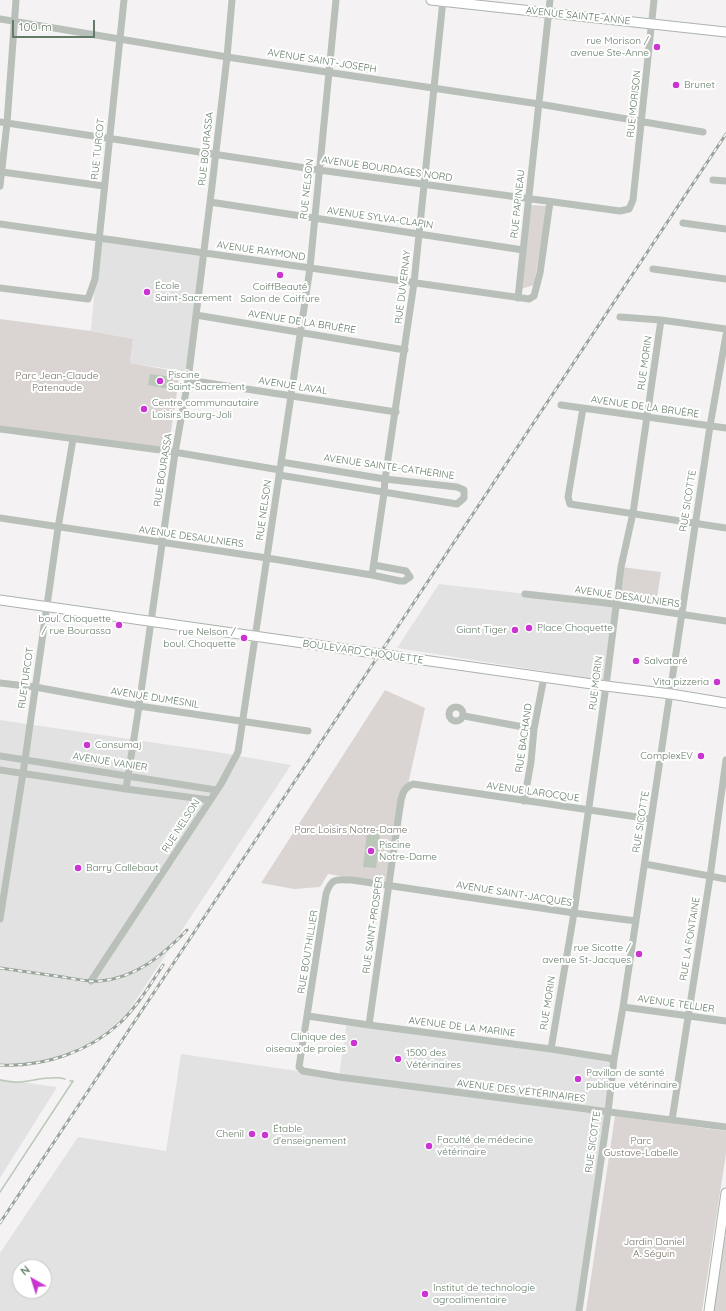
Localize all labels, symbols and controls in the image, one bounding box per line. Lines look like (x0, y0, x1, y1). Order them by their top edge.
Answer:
street label: AVENUE SAINTE-ANNE (525, 5, 631, 27)
scale bar (14, 12, 97, 38)
text: 100 m (19, 19, 52, 34)
place label: rue Morison / avenue Ste-Anne (570, 35, 649, 58)
marker: rue Morison / avenue Ste-Anne (652, 42, 662, 52)
street label: AVENUE SAINT-JOSEPH (267, 46, 377, 76)
street label: RUE MORISON (624, 70, 644, 138)
place label: Brunet (684, 79, 715, 91)
marker: Brunet (671, 80, 681, 90)
street label: RUE BOURASSA (196, 111, 216, 187)
street label: RUE TURCOT (89, 118, 107, 180)
street label: AVENUE BOURDAGES NORD (321, 154, 453, 184)
street label: RUE NELSON (298, 158, 316, 220)
street label: RUE PAPINEAU (508, 169, 528, 239)
street label: AVENUE SYLVA-CLAPIN (326, 205, 434, 231)
street label: AVENUE RAYMOND (216, 239, 306, 263)
street label: RUE DUVERNAY (393, 249, 413, 325)
marker: CoiffBeauté Salon de Coiffure (275, 270, 285, 280)
place label: École Saint-Sacrement (155, 280, 232, 304)
place label: CoiffBeauté Salon de Coiffure (240, 281, 320, 304)
marker: École Saint-Sacrement (142, 287, 152, 297)
street label: AVENUE DE LA BRUÈRE (247, 308, 357, 336)
street label: RUE MORIN (635, 335, 655, 391)
place label: Piscine Saint-Sacrement (168, 369, 245, 392)
park label: Parc Jean-Claude Patenaude (16, 370, 98, 394)
street label: AVENUE LAVAL (258, 375, 328, 397)
marker: Piscine Saint-Sacrement (155, 376, 165, 386)
street label: AVENUE DE LA BRUÈRE (590, 393, 700, 421)
place label: Centre communautaire Loisirs Bourg-Joli (152, 397, 259, 420)
marker: Centre communautaire Loisirs Bourg-Joli (139, 404, 149, 414)
street label: RUE BOURASSA (151, 432, 175, 508)
street label: AVENUE SAINTE-CATHERINE (323, 452, 455, 482)
street label: RUE SICOTTE (677, 469, 699, 533)
street label: RUE NELSON (254, 479, 274, 541)
street label: AVENUE DESAULNIERS (138, 524, 244, 550)
street label: AVENUE DESAULNIERS (574, 584, 680, 610)
place label: boul. Choquette / rue Bourassa (38, 613, 111, 636)
marker: boul. Choquette / rue Bourassa (114, 620, 124, 630)
place label: Place Choquette (537, 622, 613, 634)
marker: Place Choquette (524, 623, 534, 633)
place label: Giant Tiger (456, 624, 507, 636)
marker: Giant Tiger (510, 625, 520, 635)
place label: rue Nelson / boul. Choquette (163, 626, 236, 650)
marker: rue Nelson / boul. Choquette (239, 633, 249, 643)
street label: BOULEVARD CHOQUETTE (302, 638, 424, 666)
street label: RUE TURCOT (16, 646, 36, 710)
street label: RUE MORIN (587, 655, 605, 711)
place label: Salvatoré (644, 655, 688, 667)
marker: Salvatoré (631, 656, 641, 666)
place label: Vita pizzeria (653, 676, 709, 688)
marker: Vita pizzeria (712, 677, 722, 687)
street label: AVENUE DUMESNIL (110, 685, 200, 711)
street label: RUE BACHAND (513, 703, 535, 773)
place label: Consumaj (95, 739, 142, 751)
marker: Consumaj (82, 740, 92, 750)
street label: AVENUE VANIER (72, 750, 148, 774)
place label: ComplexEV (640, 750, 693, 762)
marker: ComplexEV (696, 751, 706, 761)
street label: AVENUE LAROCQUE (486, 780, 580, 804)
street label: RUE SICOTTE (630, 790, 652, 854)
street label: RUE NELSON (159, 797, 203, 855)
park label: Parc Loisirs Notre-Dame (294, 824, 408, 836)
place label: Piscine Notre-Dame (379, 839, 437, 862)
marker: Piscine Notre-Dame (366, 846, 376, 856)
place label: Barry Callebaut (86, 862, 159, 874)
marker: Barry Callebaut (73, 863, 83, 873)
street label: RUE SAINT-PROSPER (360, 876, 386, 974)
street label: AVENUE SAINT-JACQUES (455, 879, 573, 909)
street label: RUE LA FONTAINE (677, 896, 703, 982)
street label: RUE BOUTHILLIER (295, 909, 321, 995)
place label: rue Sicotte / avenue St-Jacques (542, 942, 631, 966)
marker: rue Sicotte / avenue St-Jacques (634, 949, 644, 959)
street label: RUE MORIN (538, 975, 558, 1031)
street label: AVENUE TELLIER (637, 993, 715, 1015)
street label: AVENUE DE LA MARINE (408, 1014, 516, 1040)
place label: Clinique des oiseaux de proies (266, 1031, 346, 1054)
marker: Clinique des oiseaux de proies (349, 1038, 359, 1048)
place label: 1500 des Vétérinaires (406, 1047, 461, 1070)
marker: 1500 des Vétérinaires (393, 1054, 403, 1064)
place label: Pavillon de santé publique vétérinaire (586, 1067, 678, 1090)
marker: Pavillon de santé publique vétérinaire (573, 1074, 583, 1084)
street label: AVENUE DES VÉTÉRINAIRES (456, 1077, 586, 1105)
street label: RUE SICOTTE (583, 1110, 603, 1174)
place label: Étable d'enseignement (273, 1123, 347, 1146)
place label: Chenil (216, 1128, 244, 1140)
marker: Chenil (247, 1129, 257, 1139)
marker: Étable d'enseignement (260, 1130, 270, 1140)
place label: Faculté de médecine vétérinaire (437, 1134, 533, 1158)
park label: Parc Gustave-Labelle (604, 1135, 678, 1158)
marker: Faculté de médecine vétérinaire (424, 1141, 434, 1151)
park label: Jardin Daniel A. Séguin (623, 1236, 685, 1260)
north arrow (12, 1259, 52, 1299)
text: N (18, 1262, 33, 1278)
place label: Institut de technologie agroalimentaire (433, 1282, 535, 1306)
marker: Institut de technologie agroalimentaire (420, 1289, 430, 1299)

